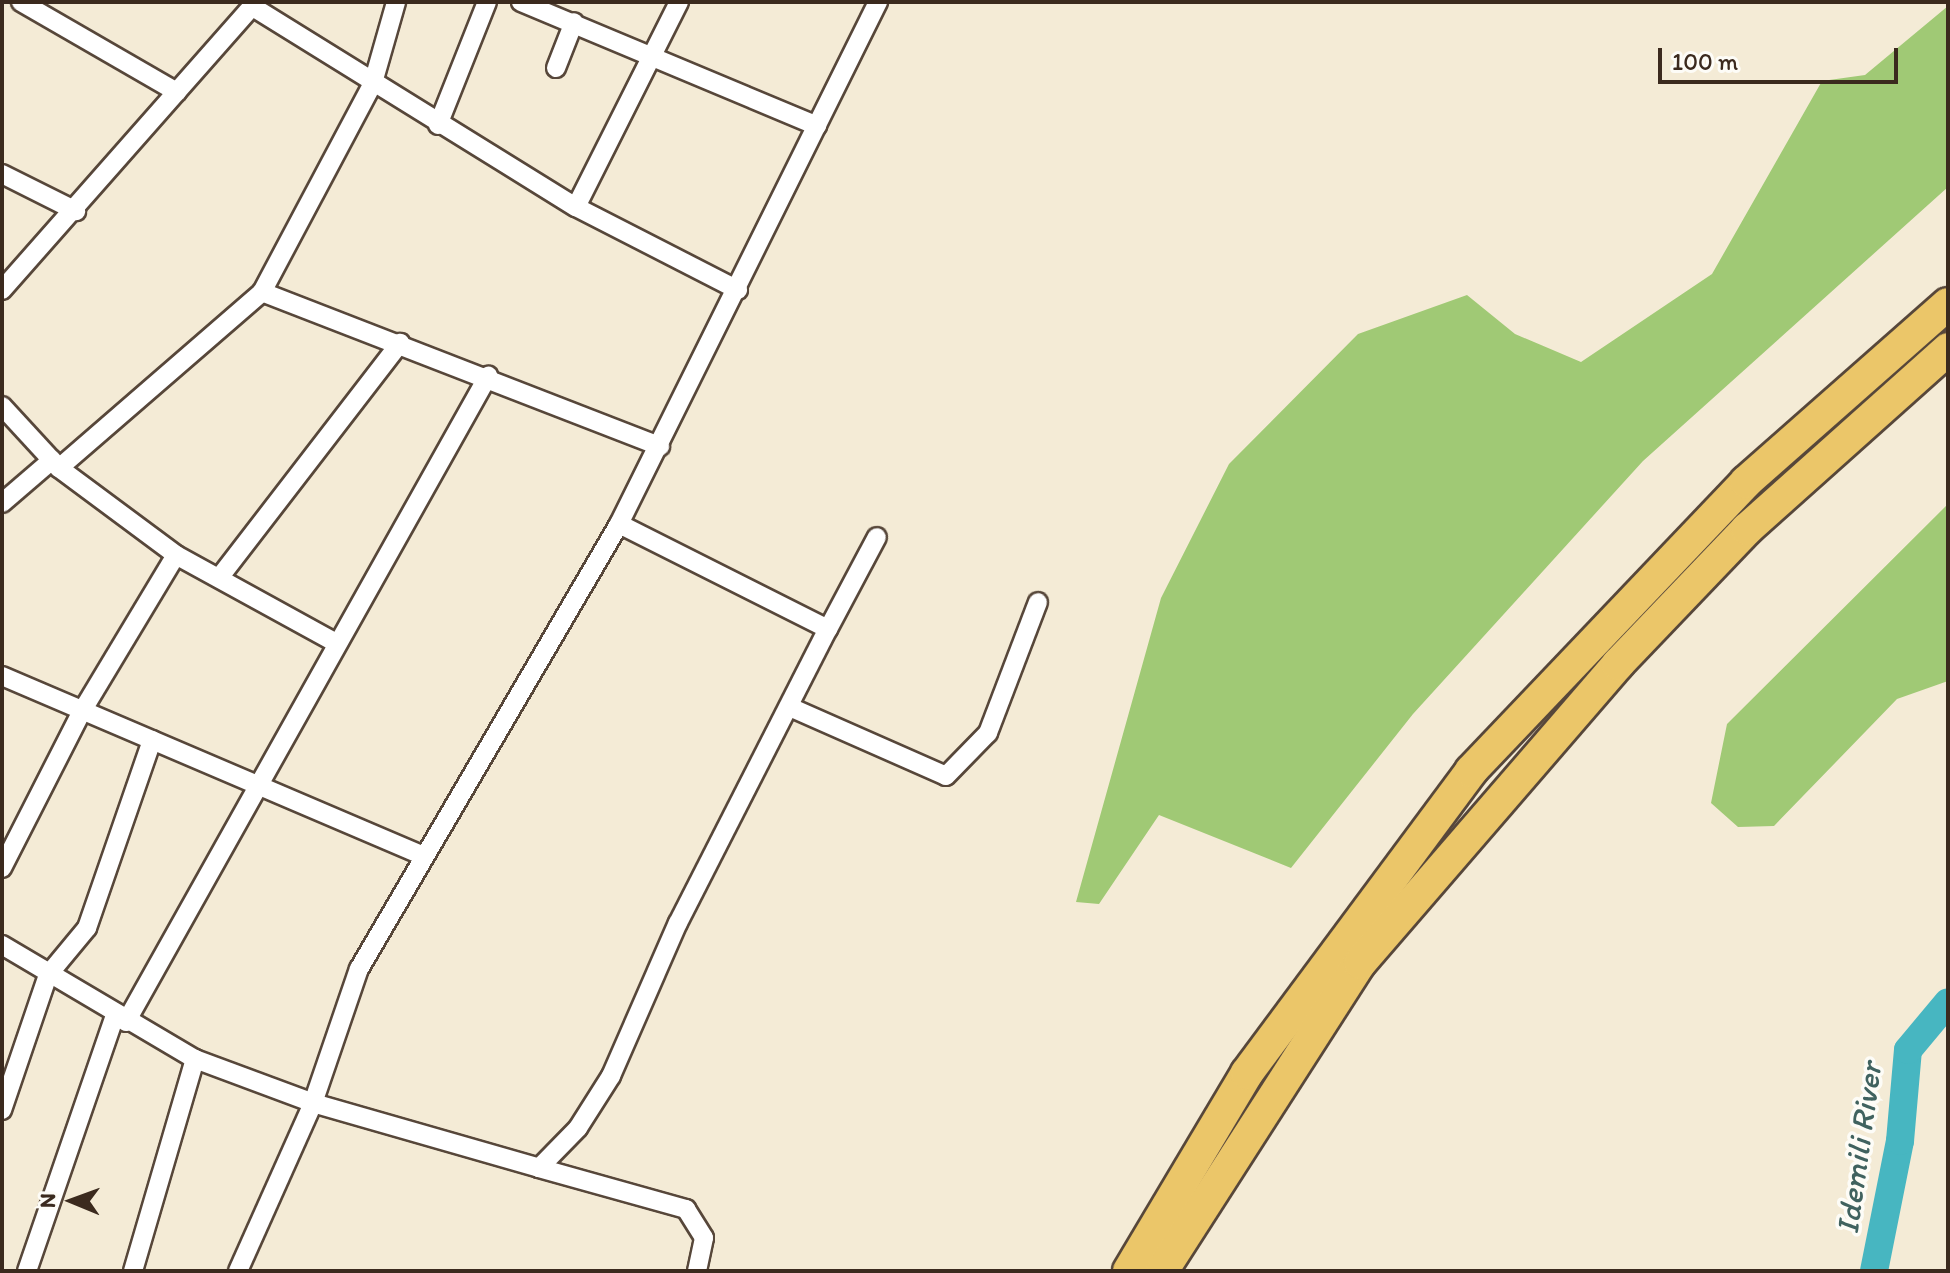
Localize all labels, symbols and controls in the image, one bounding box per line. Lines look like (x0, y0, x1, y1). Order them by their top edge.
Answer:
scale bar (1662, 32, 1902, 82)
text: 100 m (1672, 47, 1738, 76)
water label: Idemili River (1828, 1060, 1890, 1236)
north arrow (32, 1161, 112, 1241)
text: N (34, 1193, 61, 1208)

